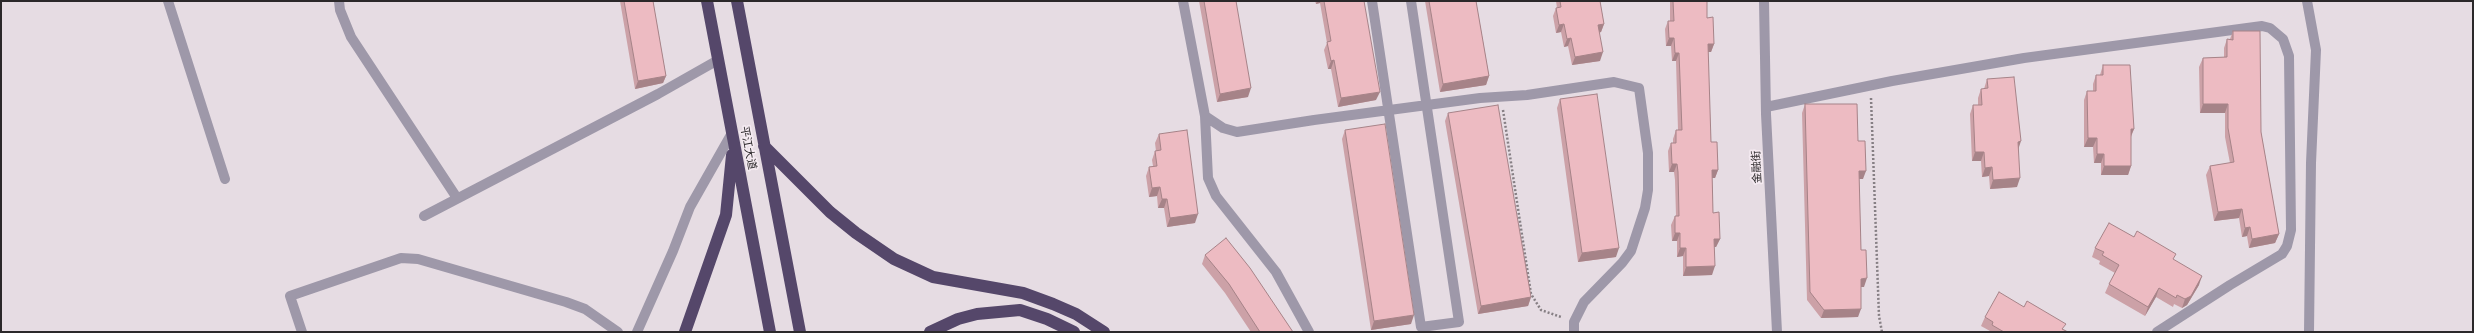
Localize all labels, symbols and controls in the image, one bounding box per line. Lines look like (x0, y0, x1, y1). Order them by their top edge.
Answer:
street label: 平江大道 (737, 125, 759, 171)
street label: 金融街 (1750, 150, 1764, 184)

